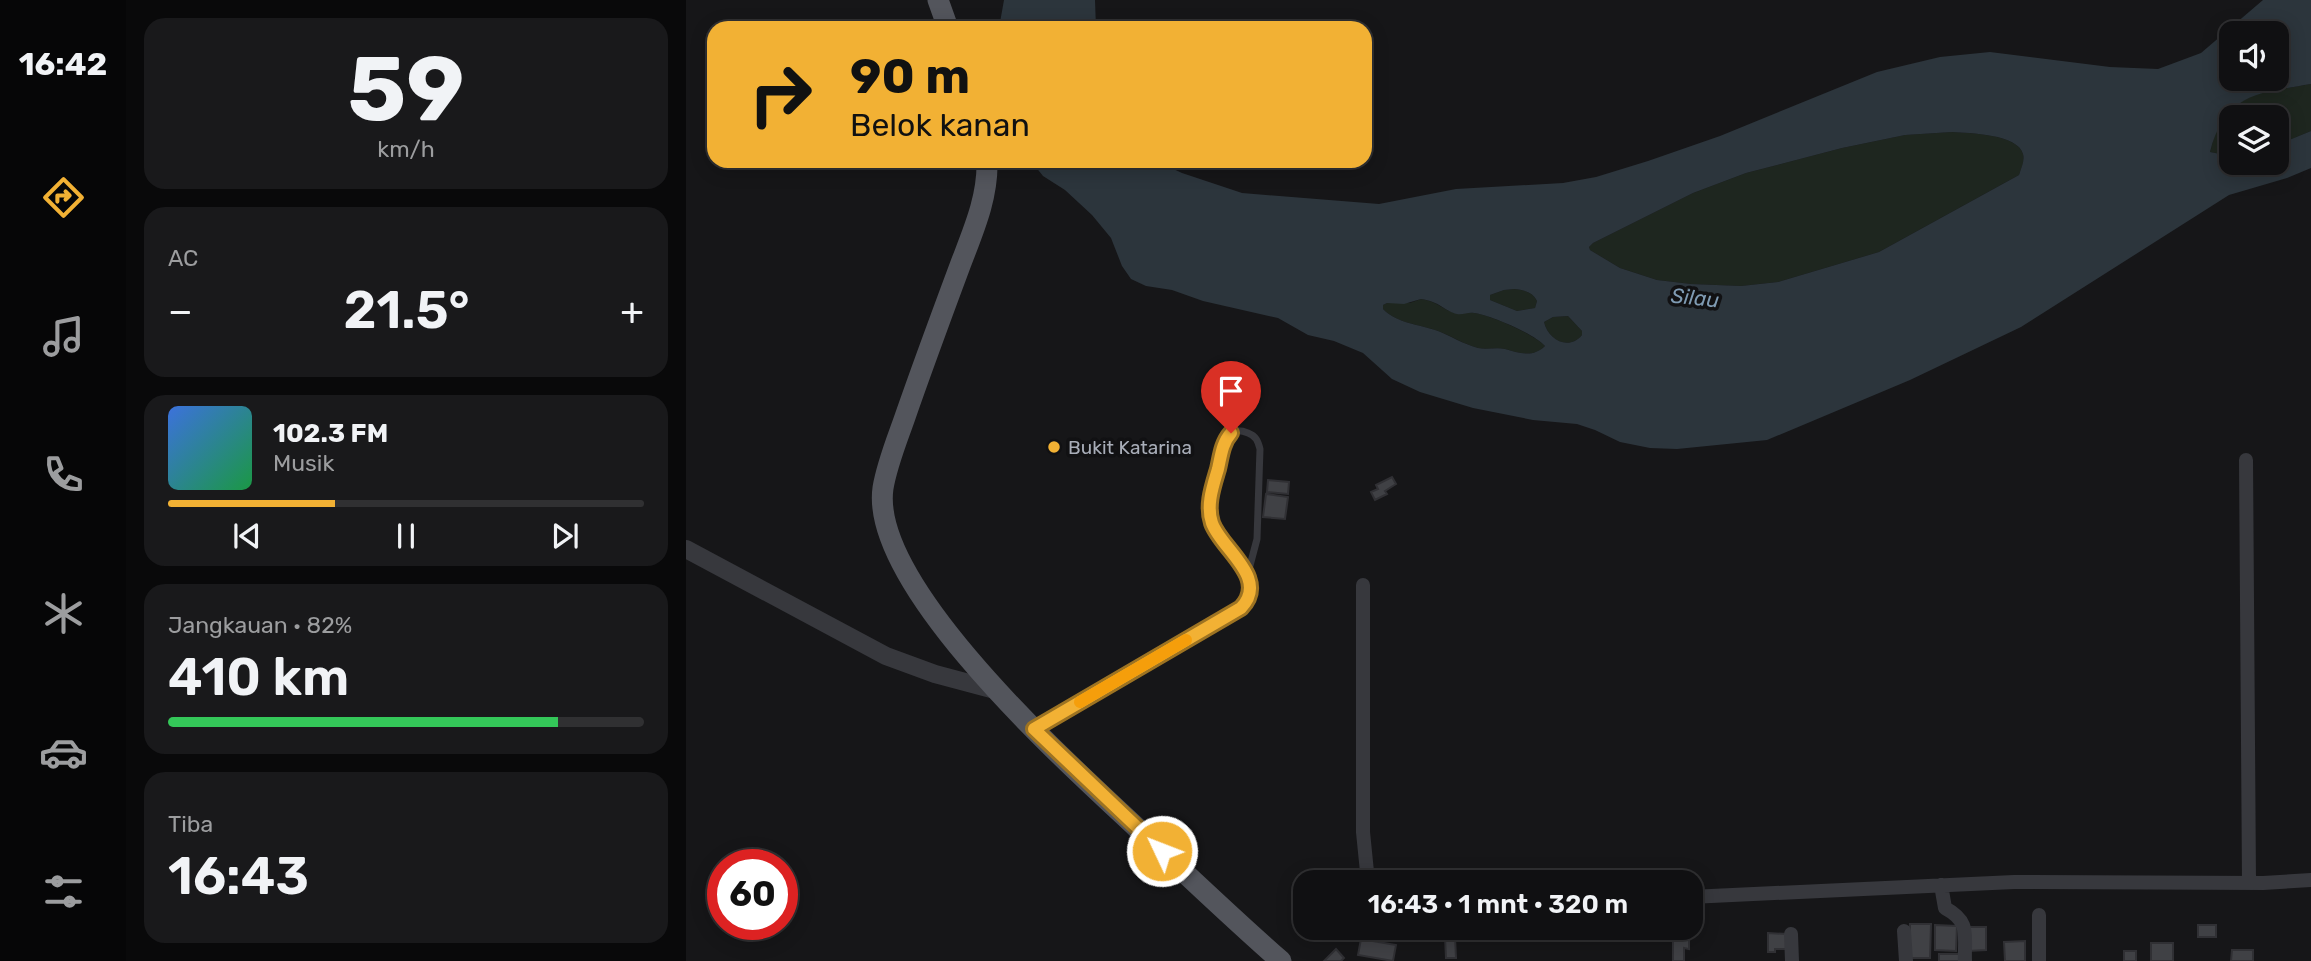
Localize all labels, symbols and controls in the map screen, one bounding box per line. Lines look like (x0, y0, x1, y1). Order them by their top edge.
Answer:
map controls (2219, 21, 2289, 175)
button: sound (2219, 21, 2289, 91)
text: 59 (347, 35, 465, 143)
text: 16:42 (19, 45, 107, 83)
text: 90 m (850, 47, 970, 105)
icon: right (735, 49, 826, 140)
button: layers (2219, 105, 2289, 175)
text: Belok kanan (850, 106, 1030, 144)
text: km/h (377, 135, 435, 163)
icon: directions (39, 173, 88, 222)
text: AC (168, 244, 198, 272)
text: 21.5° (343, 279, 470, 341)
water label: Silau (1670, 283, 1721, 312)
text: − (168, 288, 193, 334)
text: + (620, 288, 644, 334)
icon: music (39, 312, 88, 361)
pin (1201, 361, 1261, 433)
icon: arrive (1212, 372, 1250, 410)
text: 102.3 FM (273, 418, 388, 449)
place label: Bukit Katarina (1068, 436, 1192, 459)
marker: Bukit Katarina (1046, 439, 1062, 455)
text: Musik (273, 449, 334, 477)
icon: phone (39, 450, 88, 499)
icon: previous (228, 517, 266, 555)
icon: pause (387, 517, 425, 555)
icon: next (546, 517, 584, 555)
icon: climate (39, 589, 88, 638)
text: Jangkauan · 82% (168, 611, 352, 639)
text: 410 km (168, 646, 349, 708)
icon: car (39, 728, 88, 777)
text: Tiba (168, 810, 213, 838)
position arrow (1125, 814, 1199, 888)
text: 16:43 (168, 845, 309, 907)
speed limit sign: 60 (707, 849, 798, 940)
icon: filters (39, 867, 88, 916)
text: 16:43 · 1 mnt · 320 m (1368, 889, 1628, 920)

